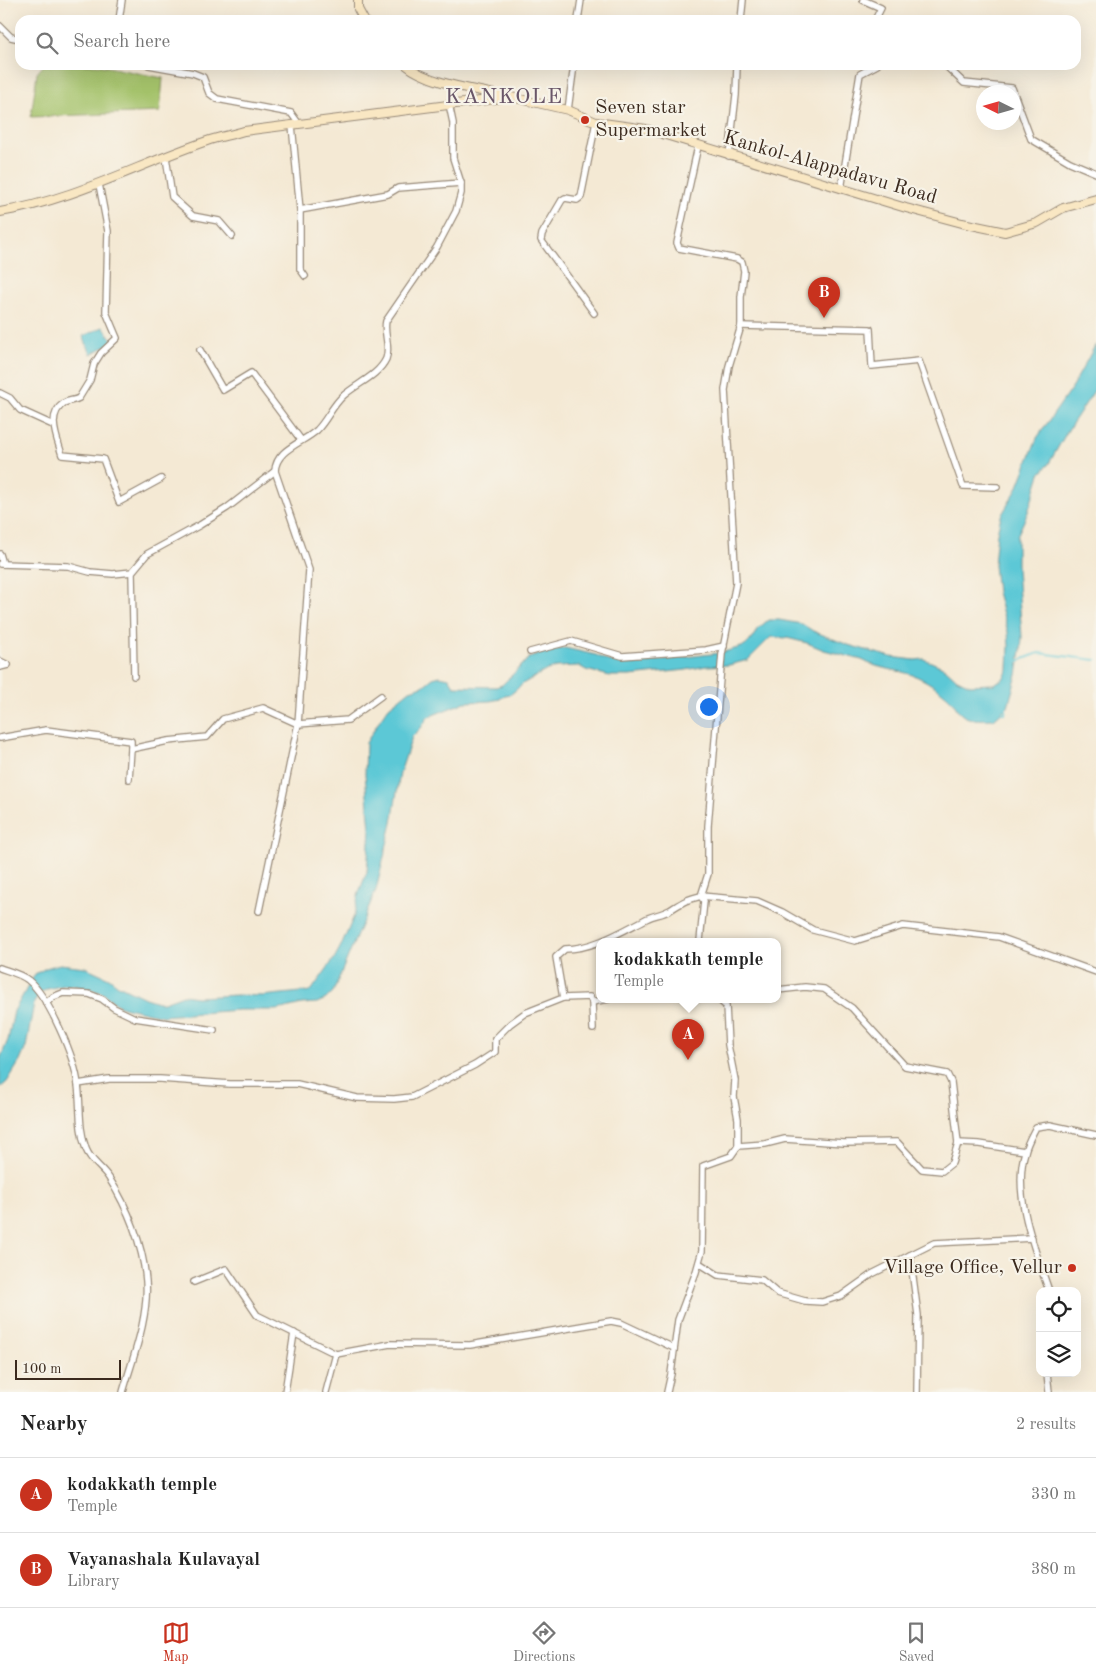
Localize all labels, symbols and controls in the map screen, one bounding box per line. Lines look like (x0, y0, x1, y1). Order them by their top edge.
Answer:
search box (15, 15, 1081, 70)
icon: search (33, 29, 61, 57)
text: Search here (73, 33, 170, 52)
north arrow (976, 85, 1021, 130)
district label: KANKOLE (445, 86, 563, 108)
place label: Seven star Supermarket (595, 98, 706, 141)
marker: Seven star Supermarket (579, 114, 591, 126)
street label: Kankol-Alappadavu Road (721, 128, 939, 208)
pin: B (808, 277, 840, 318)
your location (696, 694, 722, 720)
popup (596, 938, 781, 1003)
text: kodakkath temple (613, 951, 764, 970)
text: Temple (613, 974, 664, 990)
pin: A (672, 1019, 704, 1060)
place label: Village Office, Vellur (883, 1258, 1062, 1278)
marker: Village Office, Vellur (1066, 1262, 1078, 1274)
map controls (1036, 1287, 1081, 1377)
button: locate (1036, 1287, 1081, 1332)
button: layers (1036, 1332, 1081, 1377)
scale bar (15, 1357, 121, 1380)
text: 100 m (22, 1362, 61, 1376)
text: Nearby (20, 1414, 88, 1435)
text: 2 results (1016, 1417, 1076, 1433)
text: kodakkath temple (67, 1476, 217, 1495)
text: A (30, 1487, 42, 1503)
text: 330 m (1031, 1487, 1076, 1503)
text: Temple (67, 1499, 117, 1515)
text: Vayanashala Kulavayal (67, 1551, 260, 1570)
text: B (30, 1562, 42, 1578)
text: 380 m (1031, 1562, 1076, 1578)
text: Library (67, 1574, 120, 1590)
tab: Map (162, 1619, 190, 1666)
tab: Directions (513, 1619, 575, 1666)
tab: Saved (899, 1619, 934, 1666)

